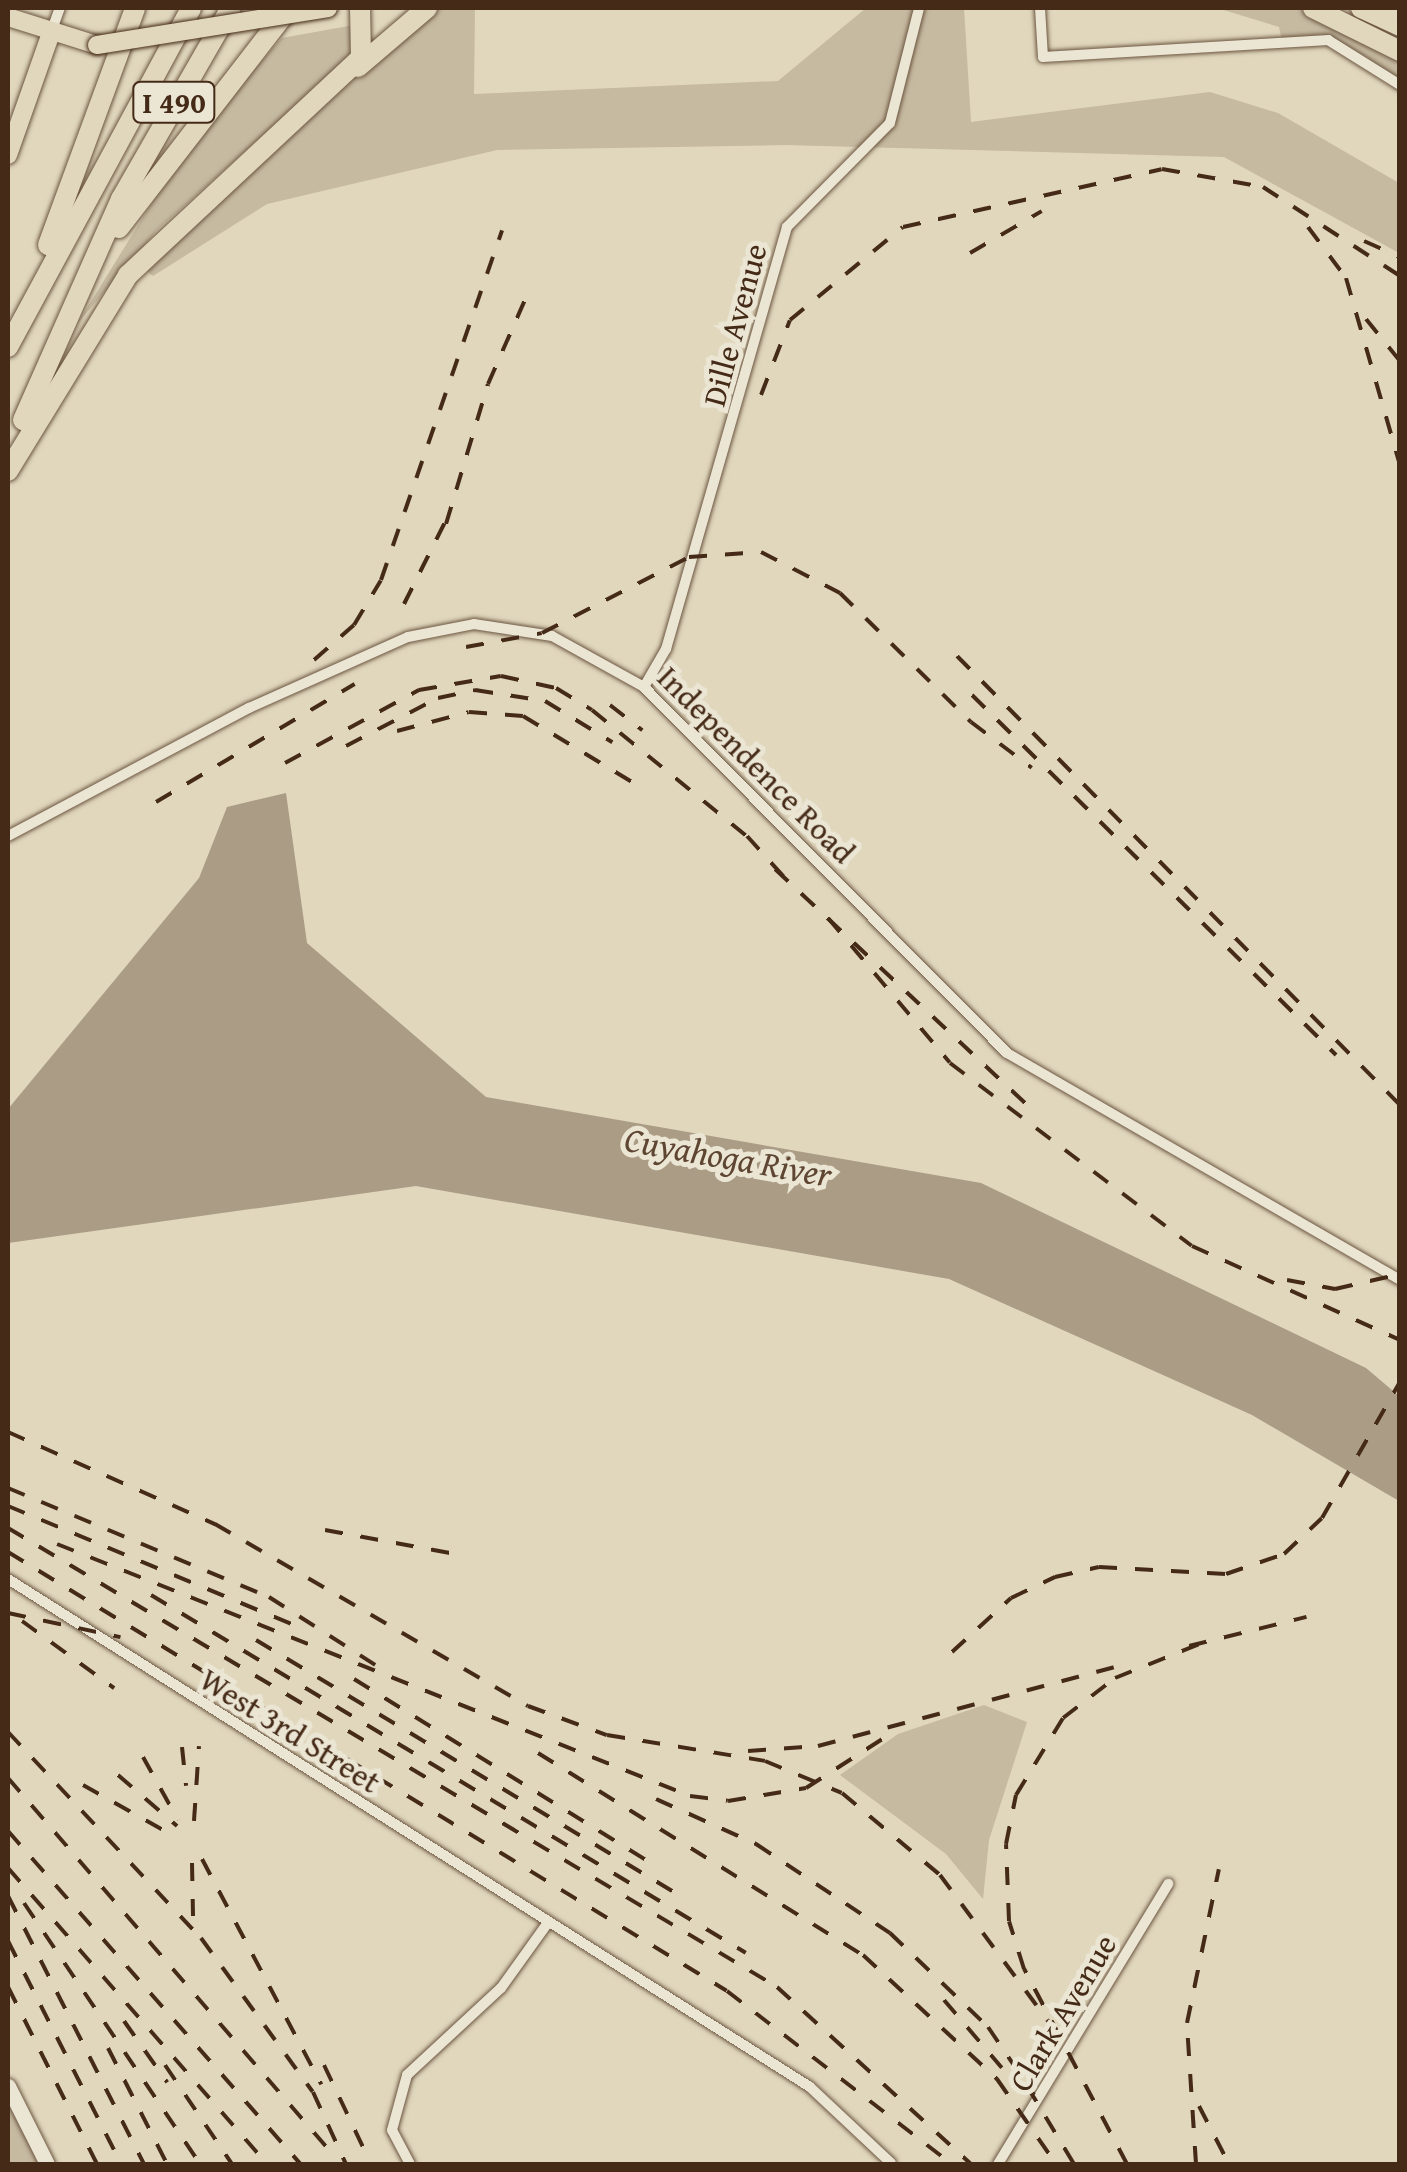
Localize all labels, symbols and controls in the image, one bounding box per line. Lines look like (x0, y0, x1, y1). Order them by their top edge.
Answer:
road number: I 490 (132, 77, 216, 127)
street label: Dille Avenue (695, 239, 775, 411)
street label: Independence Road (649, 658, 863, 872)
water label: Cuyahoga River (621, 1118, 835, 1196)
street label: West 3rd Street (193, 1660, 387, 1802)
street label: Clark Avenue (1001, 1928, 1125, 2098)

